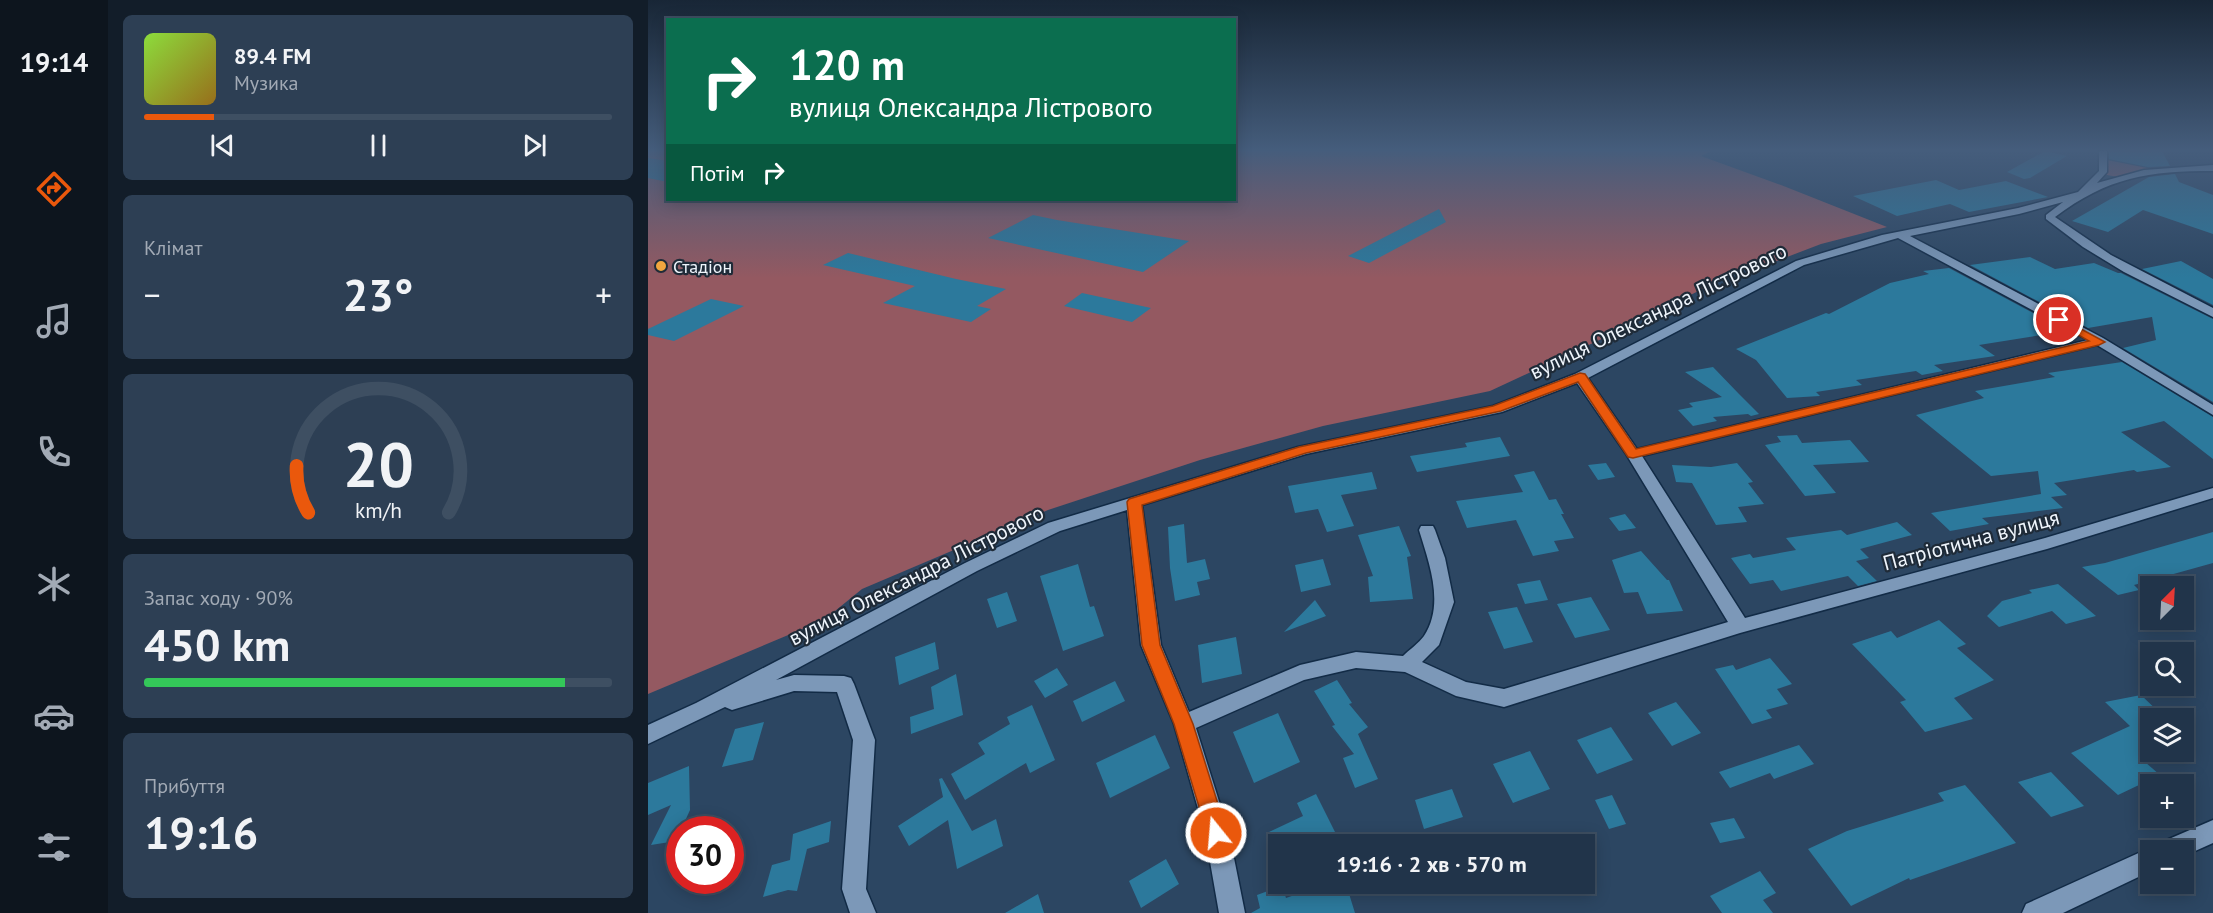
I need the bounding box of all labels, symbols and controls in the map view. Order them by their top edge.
text: 120 m [789,37,905,92]
text: 89.4 FM [234,42,311,70]
icon: right [690,42,768,120]
text: 19:14 [20,45,88,79]
text: Музика [234,70,298,96]
text: вулиця Олександра Лістрового [789,90,1153,124]
icon: previous [206,129,239,162]
icon: pause [362,129,395,162]
icon: next [518,129,551,162]
icon: right [757,156,790,189]
text: Потім [690,159,745,187]
icon: directions [33,168,75,210]
text: Клімат [144,235,202,261]
street label: вулиця Олександра Лістрового [1525,237,1791,385]
place label: Стадіон [673,255,732,278]
marker: Стадіон [654,259,668,273]
text: 23° [343,265,413,323]
text: − [144,273,161,316]
text: + [595,273,612,316]
pin [2033,294,2084,345]
icon: music [33,300,75,342]
icon: arrive [2042,303,2075,336]
text: 20 [343,424,413,505]
icon: phone [33,431,75,473]
text: km/h [354,497,401,525]
street label: вулиця Олександра Лістрового [784,499,1048,651]
street label: Патріотична вулиця [1880,503,2062,577]
icon: climate [33,563,75,605]
north arrow [2140,576,2194,630]
map controls [2140,576,2194,894]
text: Запас ходу · 90% [144,585,293,611]
text: 450 km [144,615,290,673]
button: search [2140,642,2194,696]
icon: car [33,695,75,737]
button: layers [2140,708,2194,762]
text: Прибуття [144,773,225,799]
button: + [2140,774,2194,828]
position arrow [1184,801,1248,865]
text: 19:16 [144,803,258,861]
speed limit sign: 30 [666,816,744,894]
icon: filters [33,826,75,868]
button: − [2140,840,2194,894]
text: 19:16 · 2 хв · 570 m [1336,850,1527,878]

